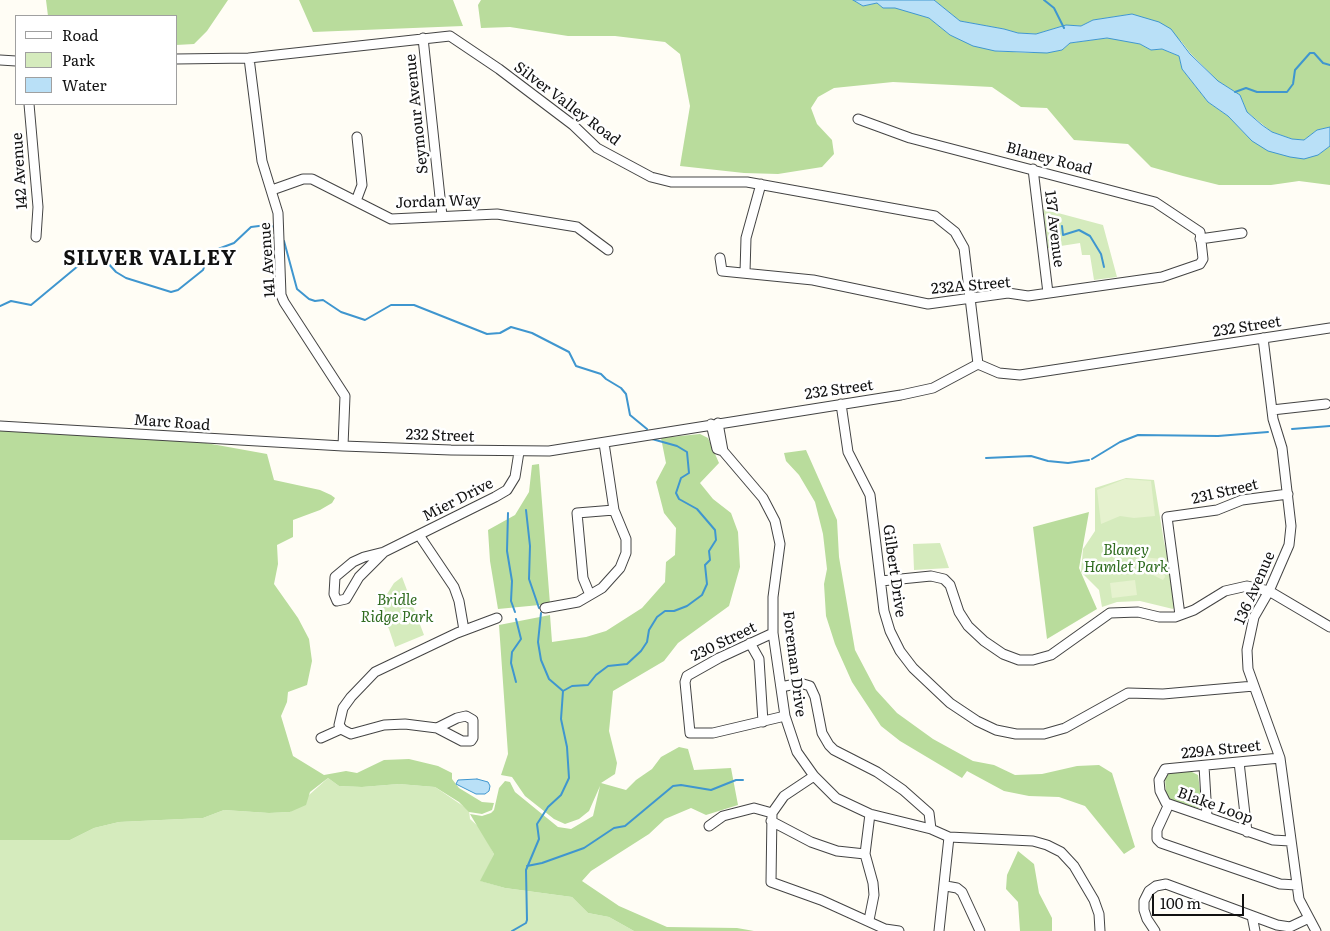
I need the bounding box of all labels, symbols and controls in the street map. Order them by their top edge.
legend [15,15,178,105]
text: Road [62,23,98,46]
text: Park [62,48,95,71]
street label: Seymour Avenue [402,53,432,175]
street label: Silver Valley Road [510,58,624,150]
text: Water [62,73,107,96]
street label: 142 Avenue [8,132,32,210]
street label: Blaney Road [1004,139,1094,179]
street label: 137 Avenue [1040,190,1068,268]
street label: Jordan Way [395,192,481,212]
street label: 141 Avenue [256,222,280,298]
district label: SILVER VALLEY [62,247,238,271]
street label: 232A Street [930,274,1012,298]
street label: 232 Street [1212,313,1282,341]
street label: 232 Street [804,376,874,404]
street label: Marc Road [133,411,211,435]
street label: 232 Street [405,426,475,446]
street label: Mier Drive [420,474,496,526]
street label: 231 Street [1190,476,1260,508]
street label: Gilbert Drive [879,523,909,619]
park label: Blaney Hamlet Park [1084,542,1168,577]
street label: 136 Avenue [1231,549,1279,627]
park label: Bridle Ridge Park [361,592,433,627]
street label: Foreman Drive [779,610,809,718]
street label: 230 Street [688,618,760,666]
street label: 229A Street [1180,737,1262,763]
street label: Blake Loop [1175,784,1255,828]
scale bar [1155,884,1248,916]
text: 100 m [1160,891,1201,914]

